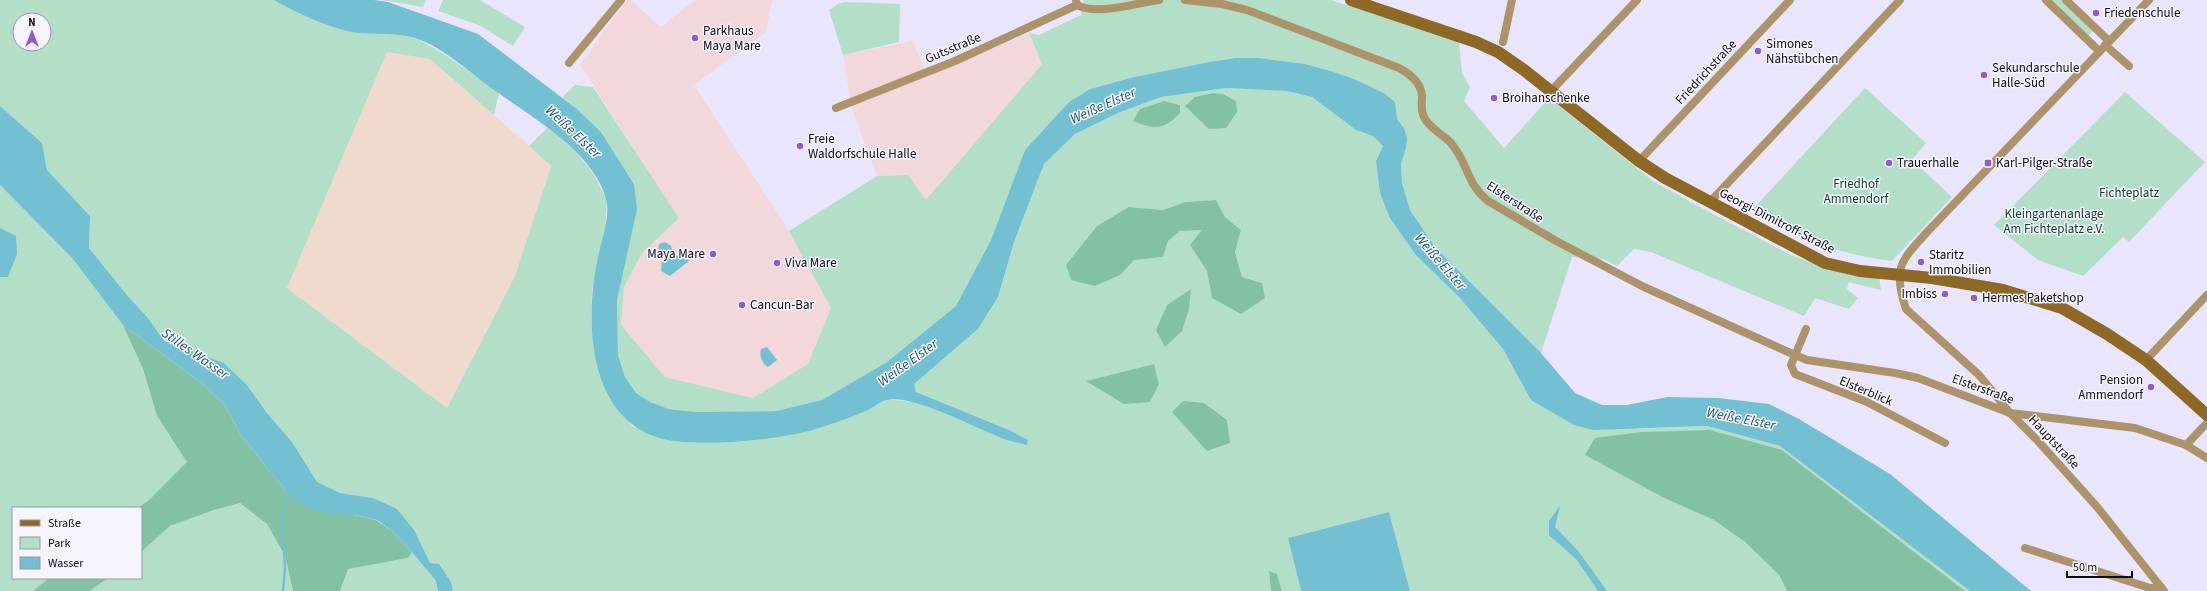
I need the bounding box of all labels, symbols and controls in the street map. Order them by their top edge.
place label: Friedenschule [2104,4,2180,22]
marker: Friedenschule [2091,8,2101,18]
north arrow [12,12,52,52]
text: N [28,15,36,30]
place label: Parkhaus Maya Mare [703,22,761,55]
street label: Gutsstraße [922,28,984,68]
marker: Parkhaus Maya Mare [690,33,700,43]
place label: Simones Nähstübchen [1766,35,1838,68]
street label: Friedrichstraße [1671,36,1741,108]
marker: Simones Nähstübchen [1753,46,1763,56]
place label: Sekundarschule Halle-Süd [1992,59,2079,92]
marker: Sekundarschule Halle-Süd [1979,70,1989,80]
water label: Weiße Elster [1067,82,1140,129]
place label: Broihanschenke [1502,89,1590,107]
marker: Broihanschenke [1489,93,1499,103]
water label: Weiße Elster [541,101,606,164]
place label: Freie Waldorfschule Halle [808,130,916,163]
marker: Freie Waldorfschule Halle [795,141,805,151]
place label: Trauerhalle [1897,154,1959,172]
place label: Karl-Pilger-Straße [1996,154,2092,172]
marker: Trauerhalle [1884,158,1894,168]
marker: Karl-Pilger-Straße [1983,158,1993,168]
park label: Friedhof Ammendorf [1824,175,1890,208]
street label: Elsterstraße [1483,177,1547,227]
street label: Georgi-Dimitroff-Straße [1716,184,1838,258]
park label: Fichteplatz [2099,184,2160,202]
park label: Kleingartenanlage Am Fichteplatz e.V. [2003,205,2105,238]
water label: Weiße Elster [1410,229,1471,296]
place label: Maya Mare [647,245,705,263]
place label: Staritz Immobilien [1929,246,1991,279]
marker: Maya Mare [708,249,718,259]
place label: Viva Mare [785,254,837,272]
marker: Staritz Immobilien [1916,257,1926,267]
marker: Viva Mare [772,258,782,268]
place label: Imbiss [1902,285,1938,303]
marker: Imbiss [1940,289,1950,299]
place label: Hermes Paketshop [1982,289,2084,307]
marker: Hermes Paketshop [1969,293,1979,303]
place label: Cancun-Bar [750,296,814,314]
marker: Cancun-Bar [737,300,747,310]
water label: Stilles Wasser [157,324,234,385]
water label: Weiße Elster [874,334,943,392]
street label: Elsterstraße [1949,369,2017,409]
place label: Pension Ammendorf [2078,371,2144,404]
street label: Elsterblick [1836,372,1896,411]
marker: Pension Ammendorf [2146,382,2156,392]
water label: Weiße Elster [1705,403,1778,436]
street label: Hauptstraße [2024,411,2084,473]
legend [12,507,142,579]
text: Straße [48,515,81,532]
text: Park [48,535,70,552]
scale bar [2067,553,2132,579]
text: Wasser [48,555,84,572]
text: 50 m [2073,559,2097,576]

